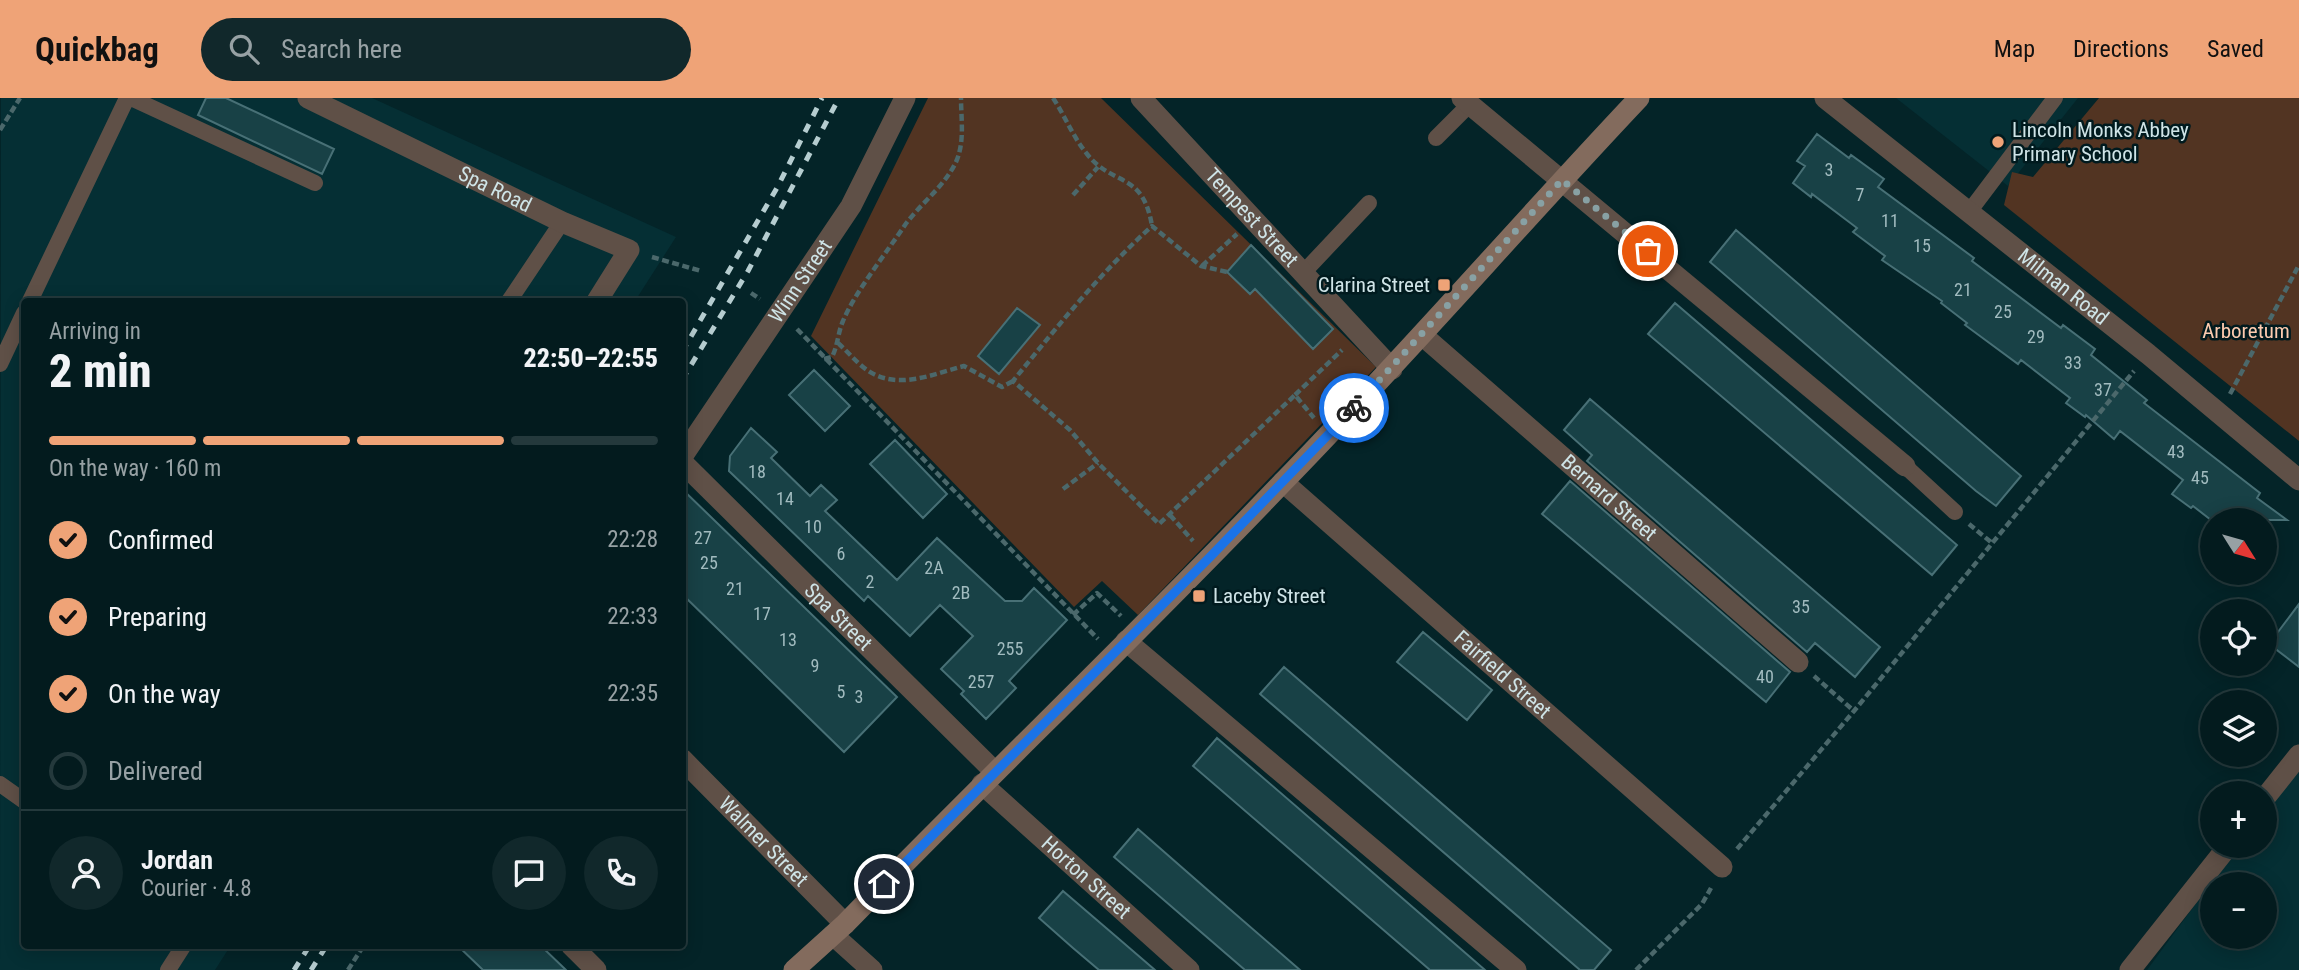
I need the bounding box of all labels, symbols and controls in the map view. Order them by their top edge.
search box [201,18,691,81]
text: Quickbag [35,30,159,69]
icon: search [225,30,263,68]
text: Search here [281,34,402,64]
text: Map [1994,35,2035,63]
text: Directions [2073,35,2169,63]
text: Saved [2207,35,2264,63]
place label: Lincoln Monks Abbey Primary School [2012,118,2189,166]
marker: Lincoln Monks Abbey Primary School [1990,134,2006,150]
house number: 3 [1825,159,1833,180]
street label: Spa Road [454,161,535,217]
street label: Tempest Street [1200,163,1303,272]
house number: 7 [1856,184,1865,205]
house number: 11 [1881,210,1899,231]
pin [1618,221,1678,281]
icon: bag [1629,232,1667,270]
street label: Winn Street [764,235,837,327]
house number: 15 [1913,235,1931,256]
street label: Milman Road [2013,244,2113,330]
place label: Clarina Street [1318,273,1430,297]
marker: Clarina Street [1436,277,1452,293]
house number: 21 [1954,279,1972,300]
house number: 25 [1994,301,2012,322]
text: Arriving in [49,318,141,345]
park label: Arboretum [2202,319,2290,343]
house number: 29 [2027,326,2045,347]
text: 22:50–22:55 [524,343,658,373]
text: 2 min [49,344,152,398]
house number: 33 [2064,352,2082,373]
courier [1319,373,1389,443]
house number: 37 [2094,379,2112,400]
icon: bike [1335,389,1373,427]
house number: 43 [2167,441,2185,462]
street label: Bernard Street [1556,450,1662,546]
text: On the way · 160 m [49,455,221,482]
house number: 18 [748,461,766,482]
house number: 45 [2191,467,2209,488]
house number: 14 [776,488,794,509]
north arrow [2200,508,2277,584]
map controls [2200,508,2277,949]
house number: 10 [804,516,822,537]
icon: check [49,521,87,559]
text: Confirmed [108,525,214,555]
text: 22:28 [607,526,658,553]
house number: 27 [694,527,712,548]
house number: 6 [837,543,845,564]
house number: 25 [700,552,718,573]
house number: 2A [924,557,944,578]
house number: 2 [866,571,875,592]
house number: 21 [726,578,744,599]
street label: Spa Street [800,578,877,655]
house number: 2B [952,582,970,603]
place label: Laceby Street [1213,584,1326,608]
marker: Laceby Street [1191,588,1207,604]
house number: 35 [1792,596,1810,617]
icon: check [49,598,87,636]
button: locate [2200,599,2277,676]
text: Preparing [108,602,207,632]
text: 22:33 [607,603,658,630]
house number: 17 [753,603,771,624]
street label: Fairfield Street [1449,626,1556,723]
house number: 13 [779,629,797,650]
house number: 255 [997,638,1023,659]
house number: 9 [811,655,819,676]
house number: 40 [1756,666,1774,687]
house number: 257 [968,671,994,692]
icon: check [49,675,87,713]
text: On the way [108,679,221,709]
text: 22:35 [607,680,658,707]
house number: 5 [837,681,846,702]
house number: 3 [855,686,863,707]
button: layers [2200,690,2277,767]
text: Delivered [108,756,203,786]
button: + [2200,781,2277,858]
street label: Walmer Street [714,792,813,891]
street label: Horton Street [1037,831,1136,924]
button: person [49,836,123,910]
button: chat [492,836,566,910]
button: phone [584,836,658,910]
text: Jordan [141,845,213,875]
pin [854,854,914,914]
icon: home [865,865,903,903]
button: − [2200,872,2277,949]
text: Courier · 4.8 [141,875,252,902]

